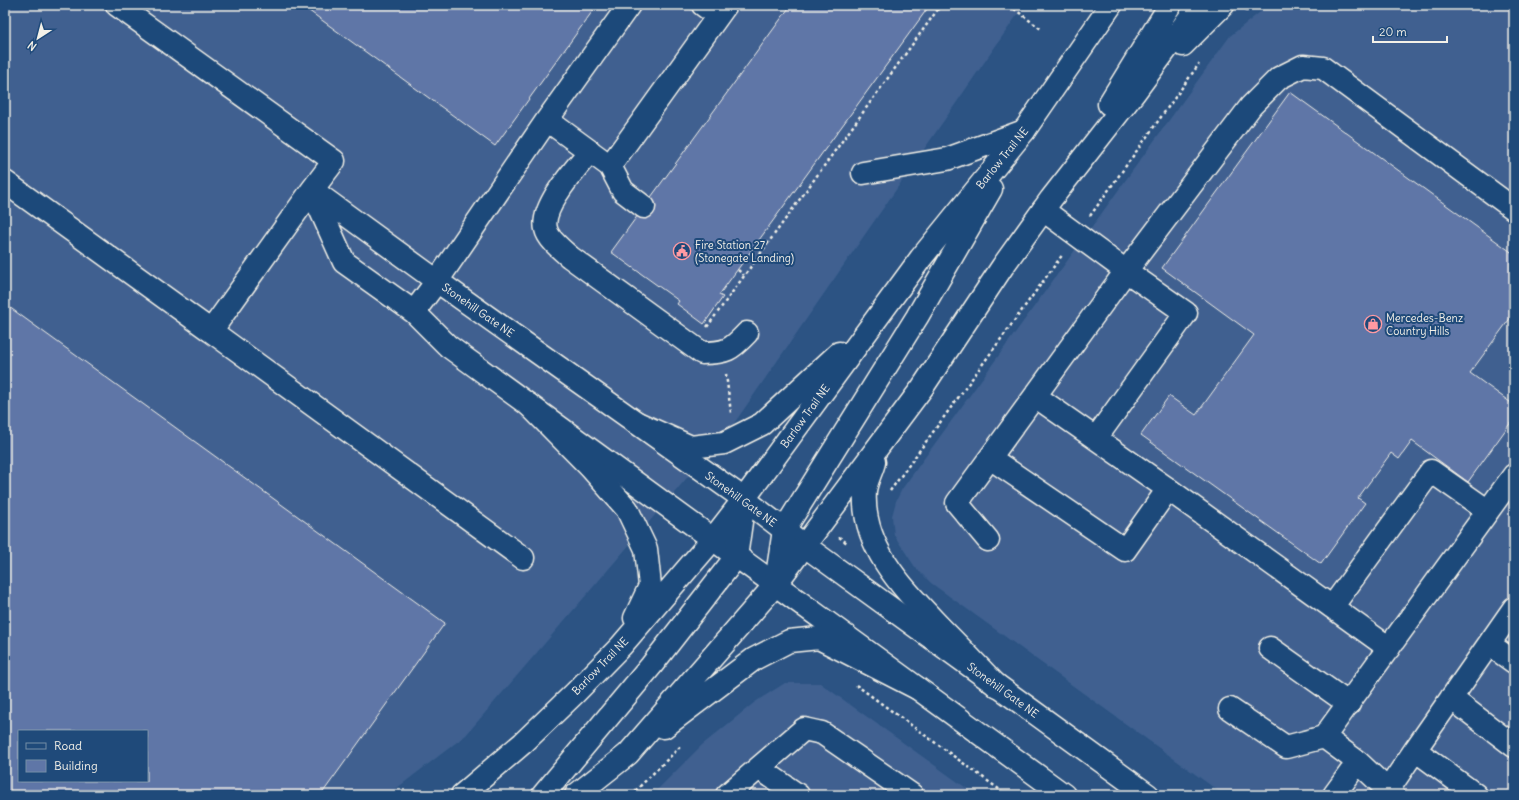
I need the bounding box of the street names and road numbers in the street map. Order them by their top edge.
street label: Barlow Trail NE [973,124,1031,192]
street label: Stonehill Gate NE [439,280,517,340]
street label: Barlow Trail NE [777,381,833,451]
street label: Stonehill Gate NE [703,468,779,530]
street label: Barlow Trail NE [569,634,631,698]
street label: Stonehill Gate NE [965,659,1041,721]

